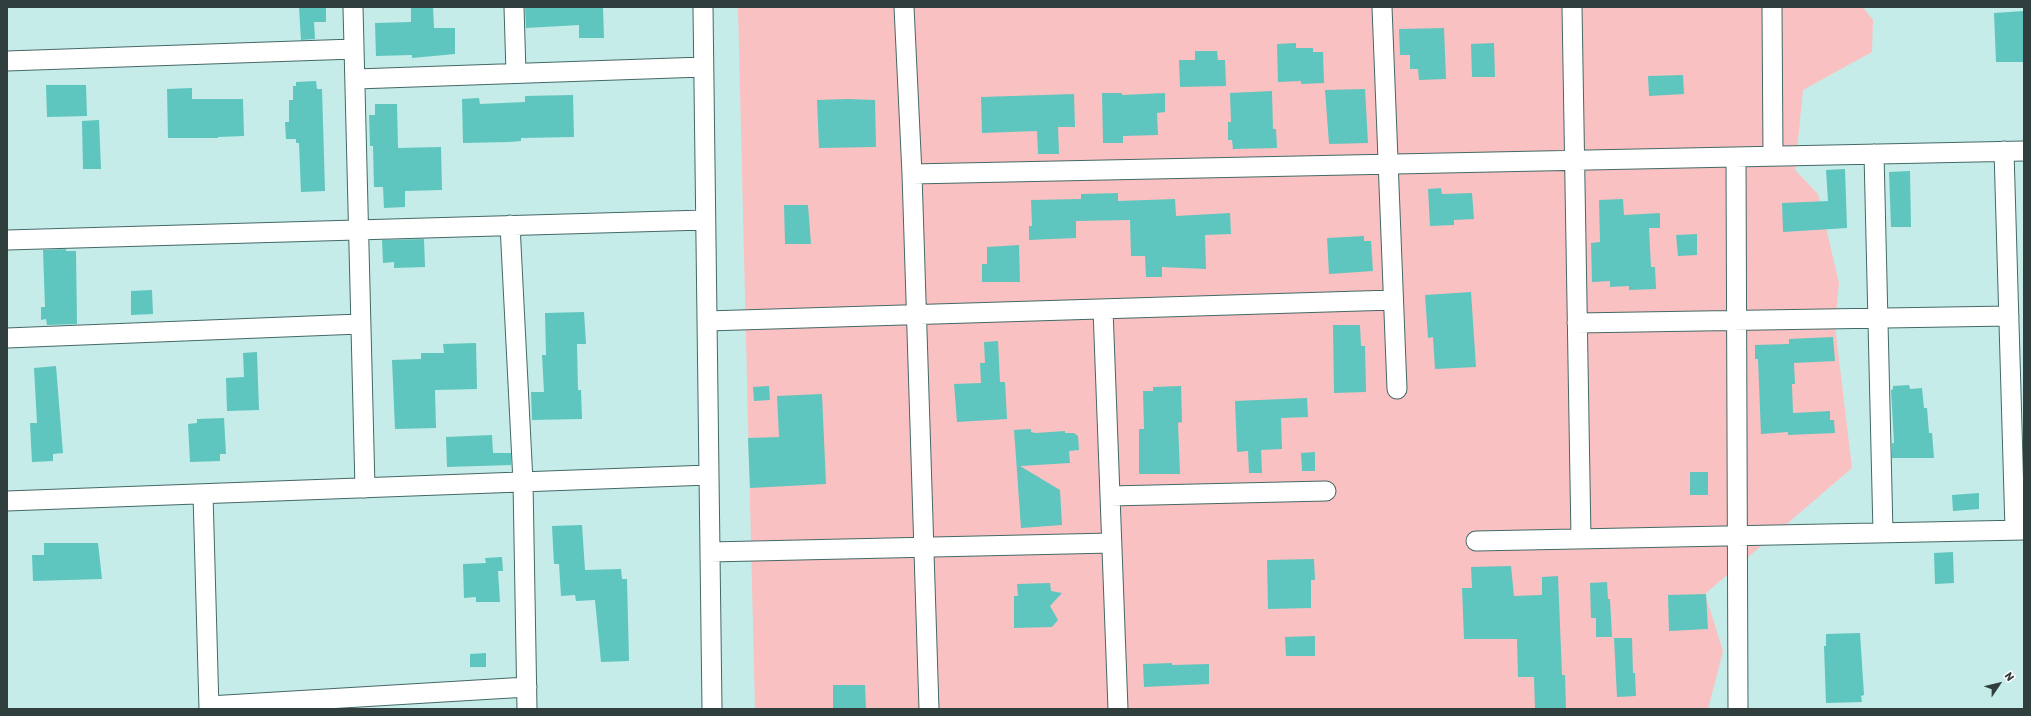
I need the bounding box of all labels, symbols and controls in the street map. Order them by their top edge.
north arrow [1979,664,2019,704]
text: N [2002,670,2017,684]

